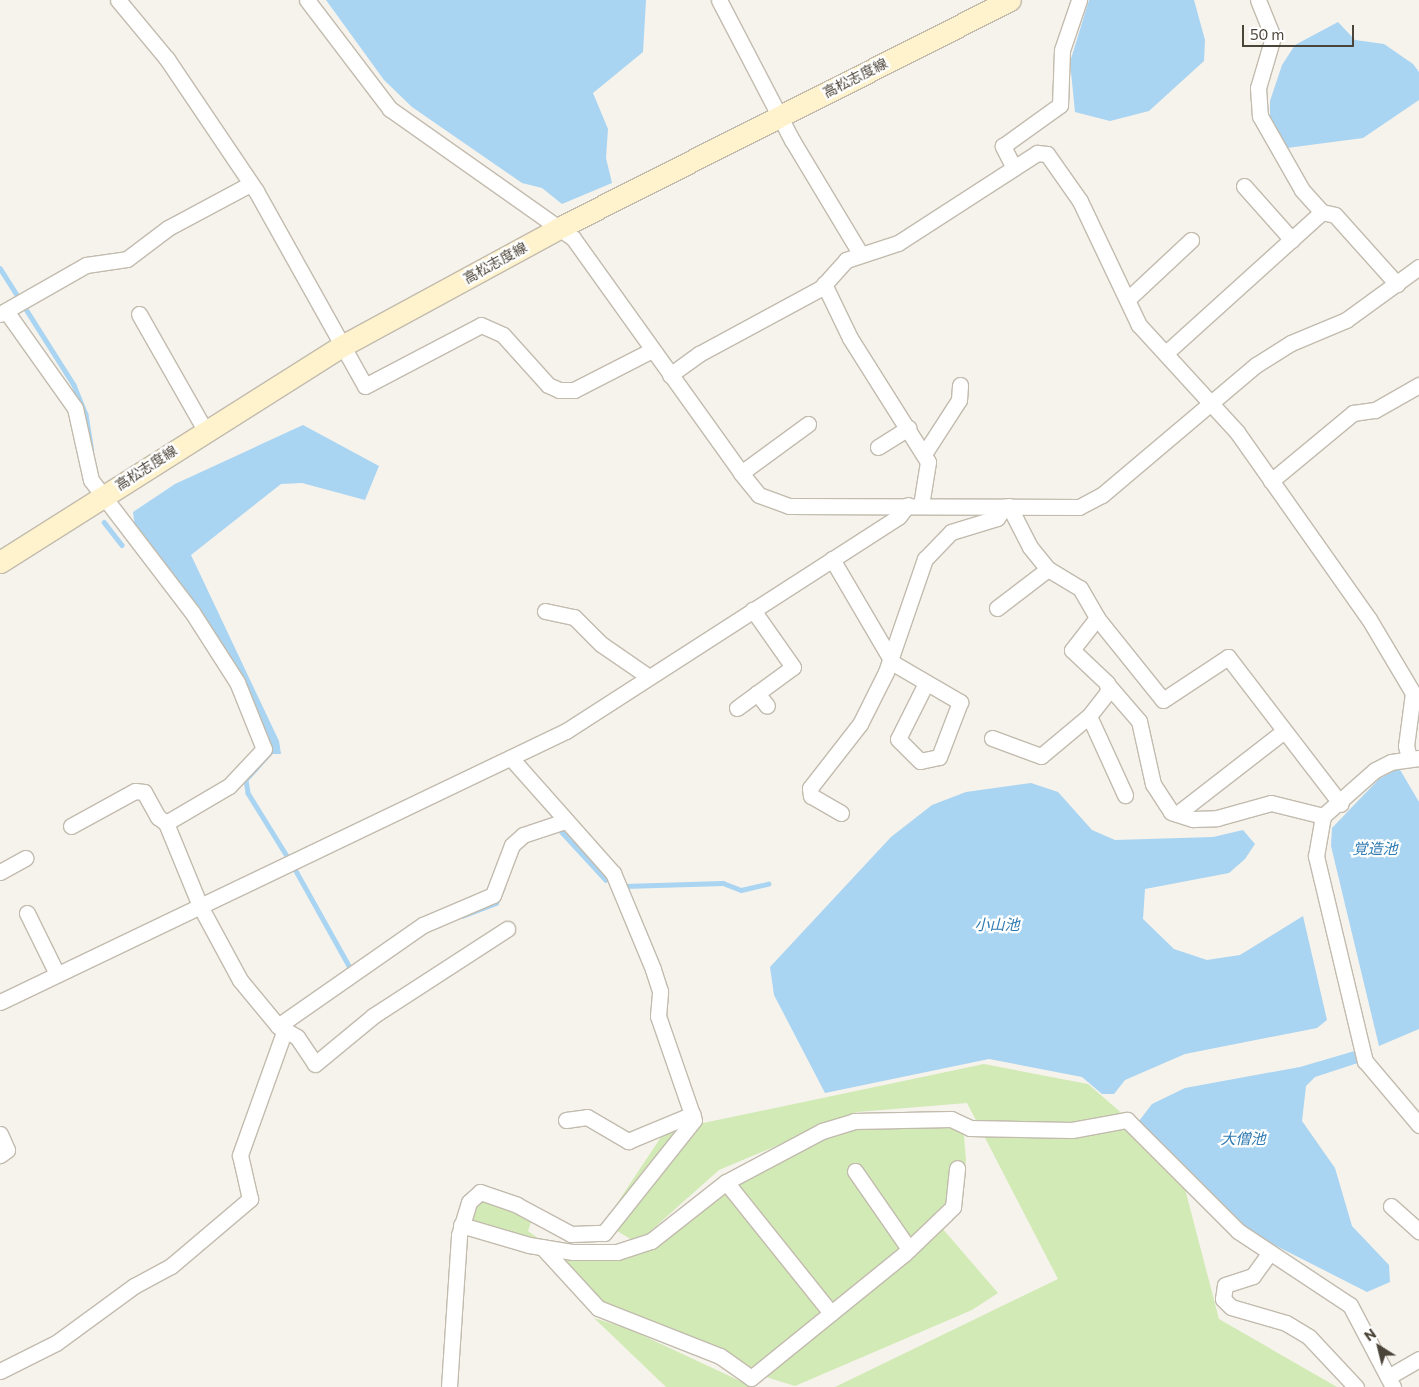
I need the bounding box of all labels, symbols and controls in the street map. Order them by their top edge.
scale bar [1244,15,1356,47]
text: 50 m [1250,25,1284,43]
street label: 高松志度線 [820,55,890,101]
street label: 高松志度線 [460,239,530,287]
street label: 高松志度線 [112,442,180,494]
water label: 覚造池 [1353,840,1397,858]
water label: 小山池 [975,916,1019,934]
water label: 大僧池 [1221,1130,1265,1148]
north arrow [1354,1322,1404,1372]
text: N [1361,1324,1379,1344]

